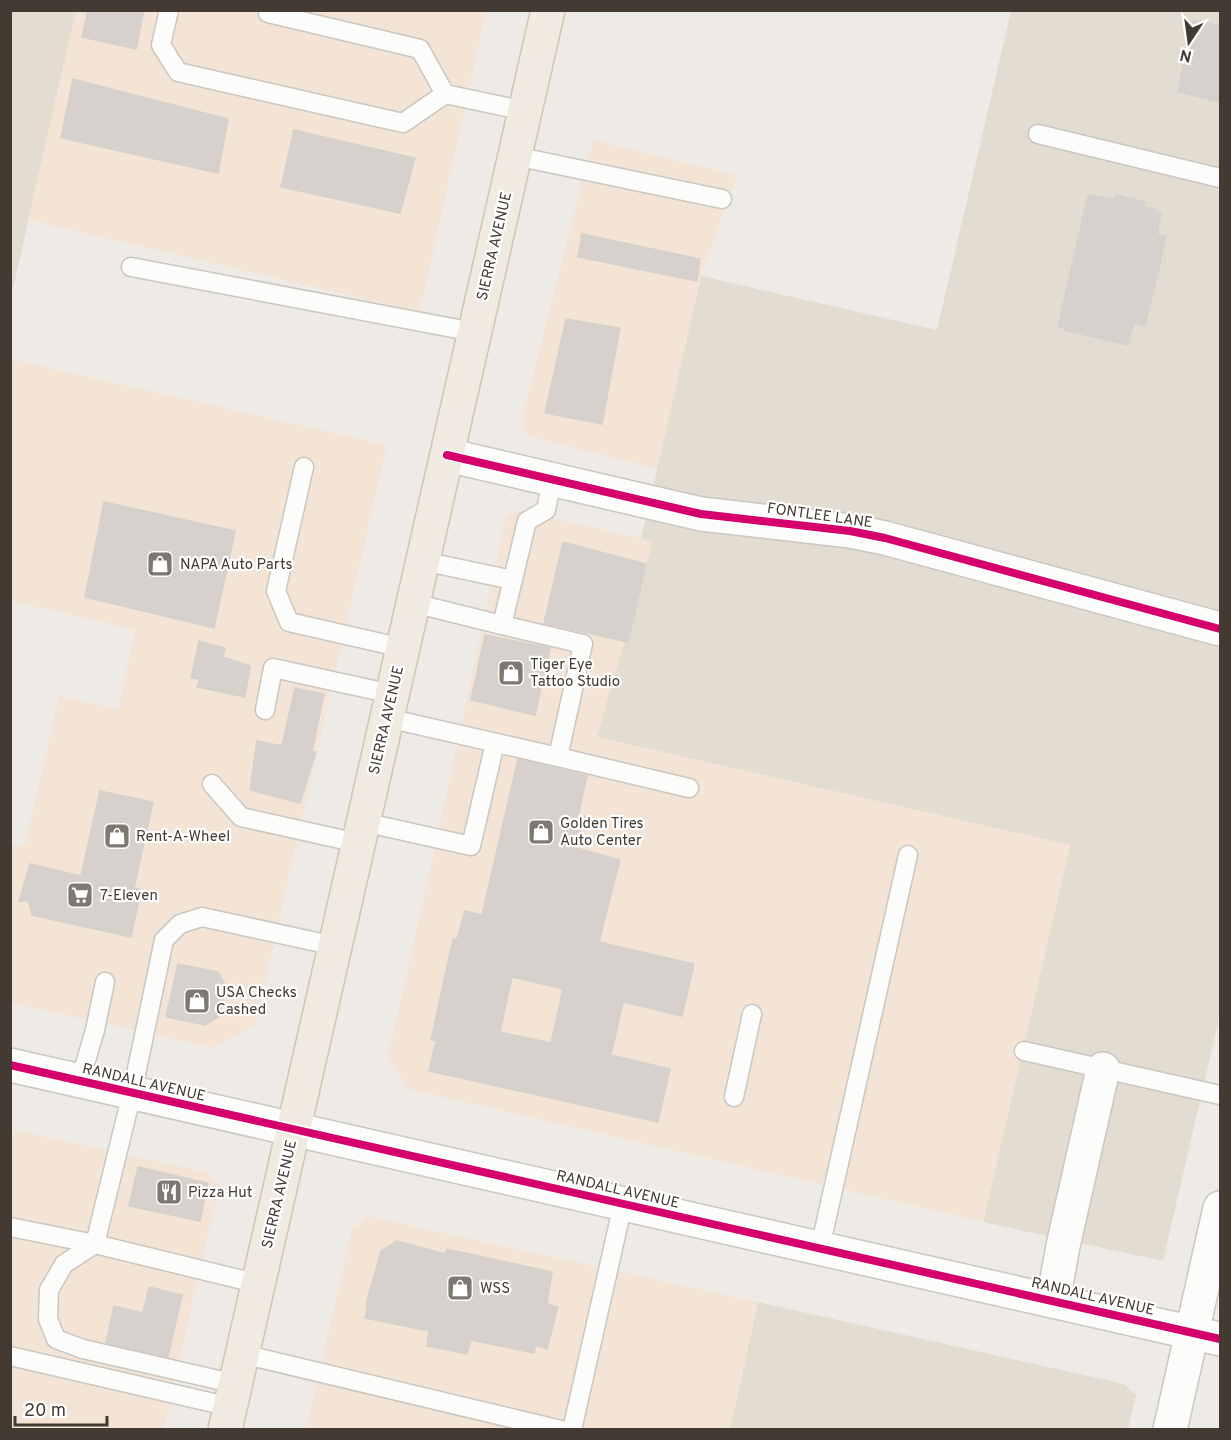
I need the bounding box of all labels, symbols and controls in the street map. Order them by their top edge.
north arrow [1159,12,1219,72]
text: N [1178,44,1194,66]
street label: SIERRA AVENUE [474,190,517,303]
street label: FONTLEE LANE [766,500,874,533]
shop icon: NAPA Auto Parts [145,549,175,579]
place label: NAPA Auto Parts [180,556,292,575]
place label: Tiger Eye Tattoo Studio [530,656,620,692]
shop icon: Tiger Eye Tattoo Studio [496,658,526,688]
street label: SIERRA AVENUE [366,664,409,777]
place label: Golden Tires Auto Center [560,815,644,851]
shop icon: Golden Tires Auto Center [526,817,556,847]
shop icon: Rent-A-Wheel [102,821,132,851]
place label: Rent-A-Wheel [136,828,230,847]
supermarket icon: 7-Eleven [65,880,95,910]
place label: 7-Eleven [100,887,158,906]
place label: USA Checks Cashed [216,984,297,1020]
shop icon: USA Checks Cashed [182,986,212,1016]
street label: RANDALL AVENUE [80,1060,207,1107]
street label: SIERRA AVENUE [259,1138,302,1251]
street label: RANDALL AVENUE [554,1167,681,1214]
restaurant icon: Pizza Hut [154,1177,184,1207]
place label: Pizza Hut [188,1184,252,1203]
shop icon: WSS [445,1273,475,1303]
street label: RANDALL AVENUE [1029,1274,1156,1321]
place label: WSS [480,1280,510,1299]
scale bar [15,1389,106,1427]
text: 20 m [24,1400,66,1423]

